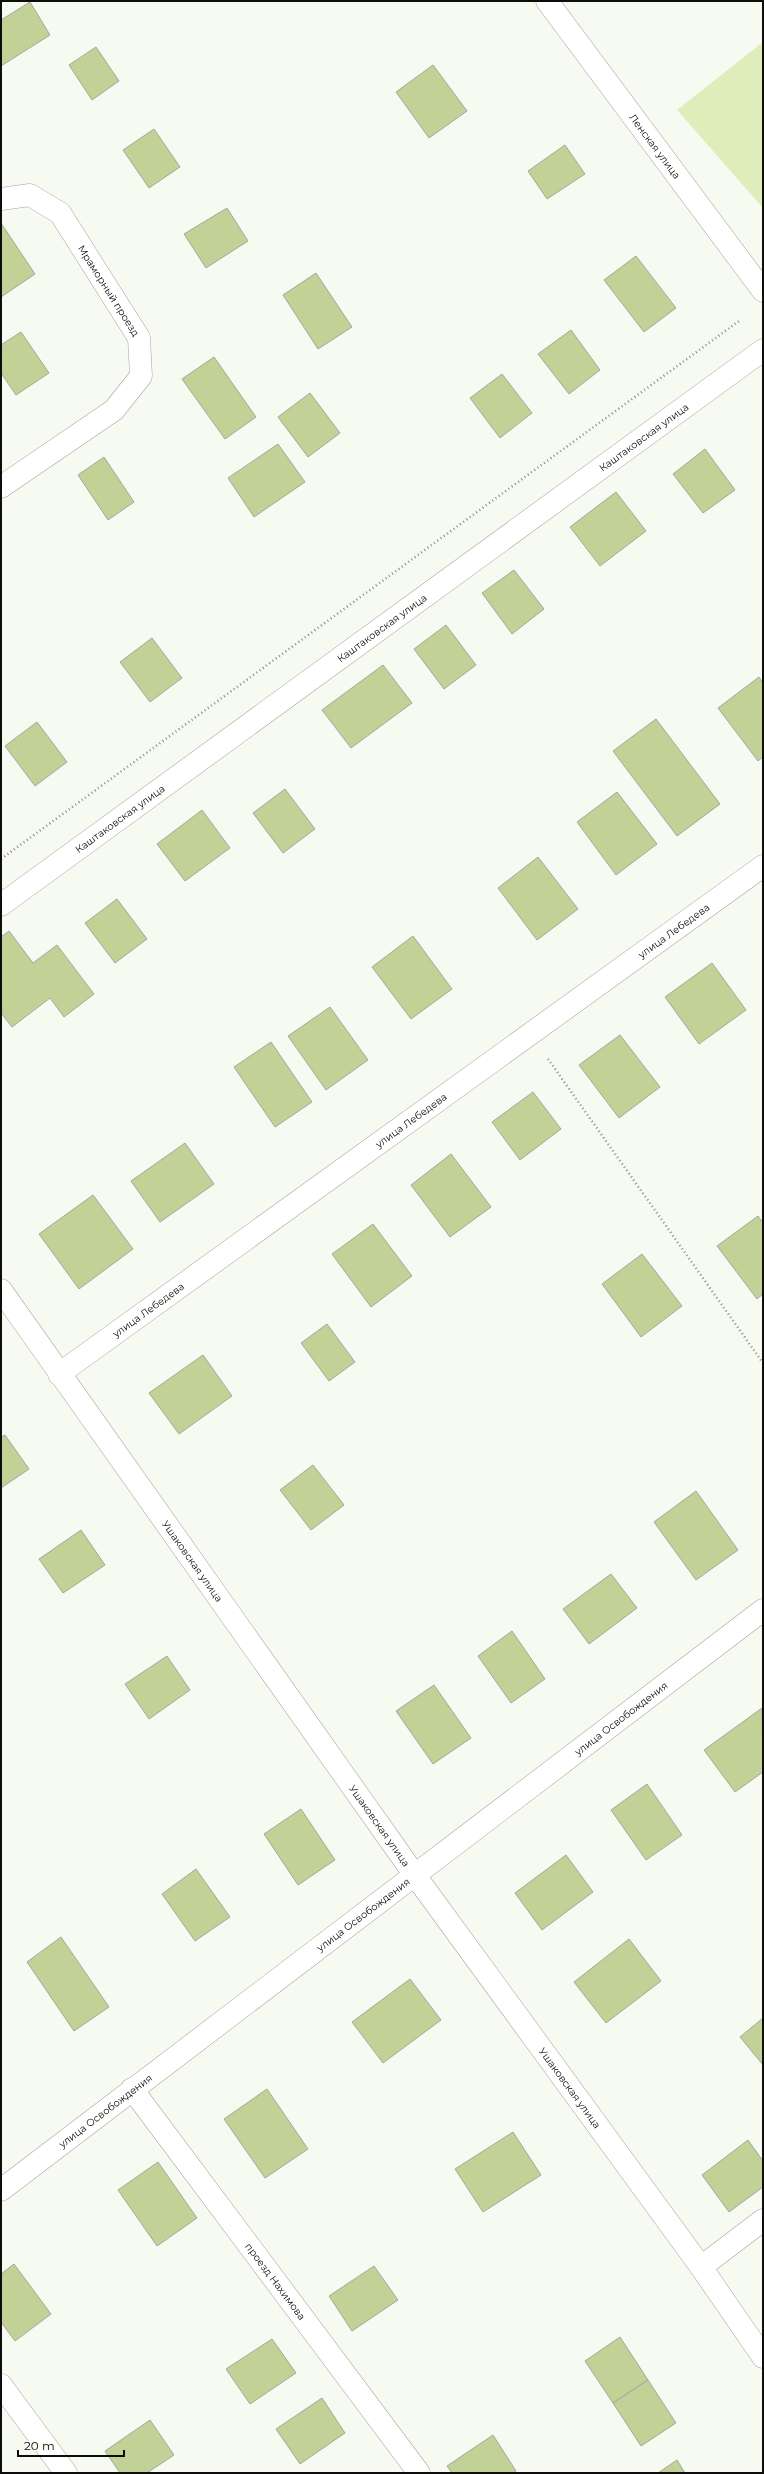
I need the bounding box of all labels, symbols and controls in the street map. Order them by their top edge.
street label: Ленская улица [627,111,684,181]
street label: Мраморный проезд [75,242,143,339]
street label: Каштаковская улица [596,400,691,474]
street label: Каштаковская улица [334,591,429,665]
street label: Каштаковская улица [72,781,167,855]
street label: улица Лебедева [634,900,712,961]
street label: улица Лебедева [372,1090,449,1151]
street label: улица Лебедева [109,1279,187,1340]
street label: Ушаковская улица [159,1518,226,1604]
street label: улица Освобождения [571,1678,670,1758]
street label: Ушаковская улица [347,1782,413,1869]
street label: улица Освобождения [313,1875,412,1955]
street label: Ушаковская улица [536,2045,604,2131]
street label: улица Освобождения [55,2071,155,2151]
street label: проезд Нахимова [243,2240,309,2322]
scale bar [18,2432,124,2458]
text: 20 m [24,2438,55,2453]

